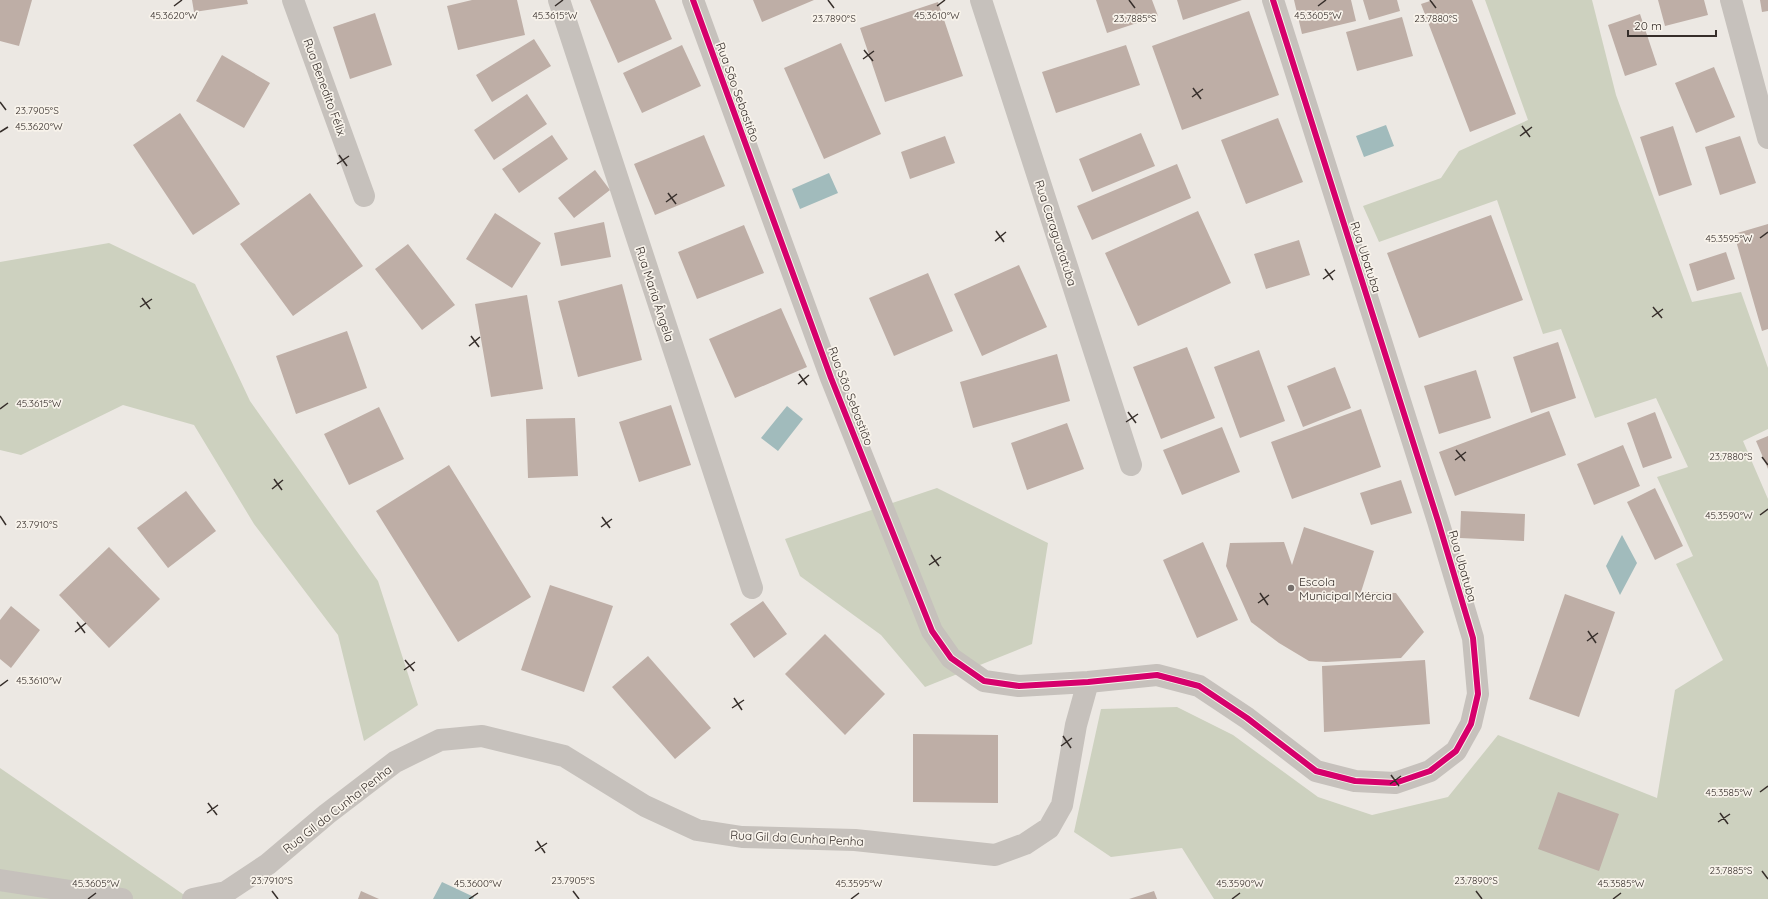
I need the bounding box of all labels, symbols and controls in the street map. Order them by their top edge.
text: 45.3620°W [150,9,198,22]
text: 45.3615°W [532,9,578,22]
text: 45.3610°W [914,9,960,22]
text: 45.3605°W [1294,9,1342,22]
text: 23.7890°S [812,12,856,25]
text: 23.7885°S [1114,12,1157,25]
text: 23.7880°S [1414,12,1458,25]
scale bar [1628,12,1716,38]
text: 20 m [1634,18,1662,33]
street label: Rua Benedito Félix [300,36,350,138]
street label: Rua São Sebastião [713,40,763,144]
text: 23.7905°S [15,104,59,117]
text: 45.3620°W [15,120,63,133]
street label: Rua Caraguatatuba [1032,178,1080,288]
street label: Rua Ubatuba [1347,220,1385,294]
text: 45.3595°W [1705,232,1753,245]
street label: Rua Maria Ângela [633,245,677,343]
street label: Rua São Sebastião [825,344,877,448]
text: 45.3615°W [16,397,62,410]
text: 23.7880°S [1709,450,1753,463]
text: 45.3590°W [1705,509,1753,522]
text: 23.7910°S [16,518,58,531]
street label: Rua Ubatuba [1446,528,1480,604]
place label: Escola Municipal Mércia [1299,574,1392,603]
marker: Escola Municipal Mércia [1286,583,1296,593]
text: 45.3610°W [16,674,62,687]
street label: Rua Gil da Cunha Penha [280,762,394,856]
text: 45.3585°W [1706,786,1753,799]
street label: Rua Gil da Cunha Penha [730,827,864,849]
text: 23.7885°S [1710,864,1753,877]
text: 23.7910°S [251,874,293,887]
text: 23.7905°S [551,874,595,887]
text: 23.7890°S [1454,874,1498,887]
text: 45.3605°W [72,877,120,890]
text: 45.3600°W [454,877,502,890]
text: 45.3595°W [835,877,883,890]
text: 45.3590°W [1216,877,1264,890]
text: 45.3585°W [1598,877,1645,890]

